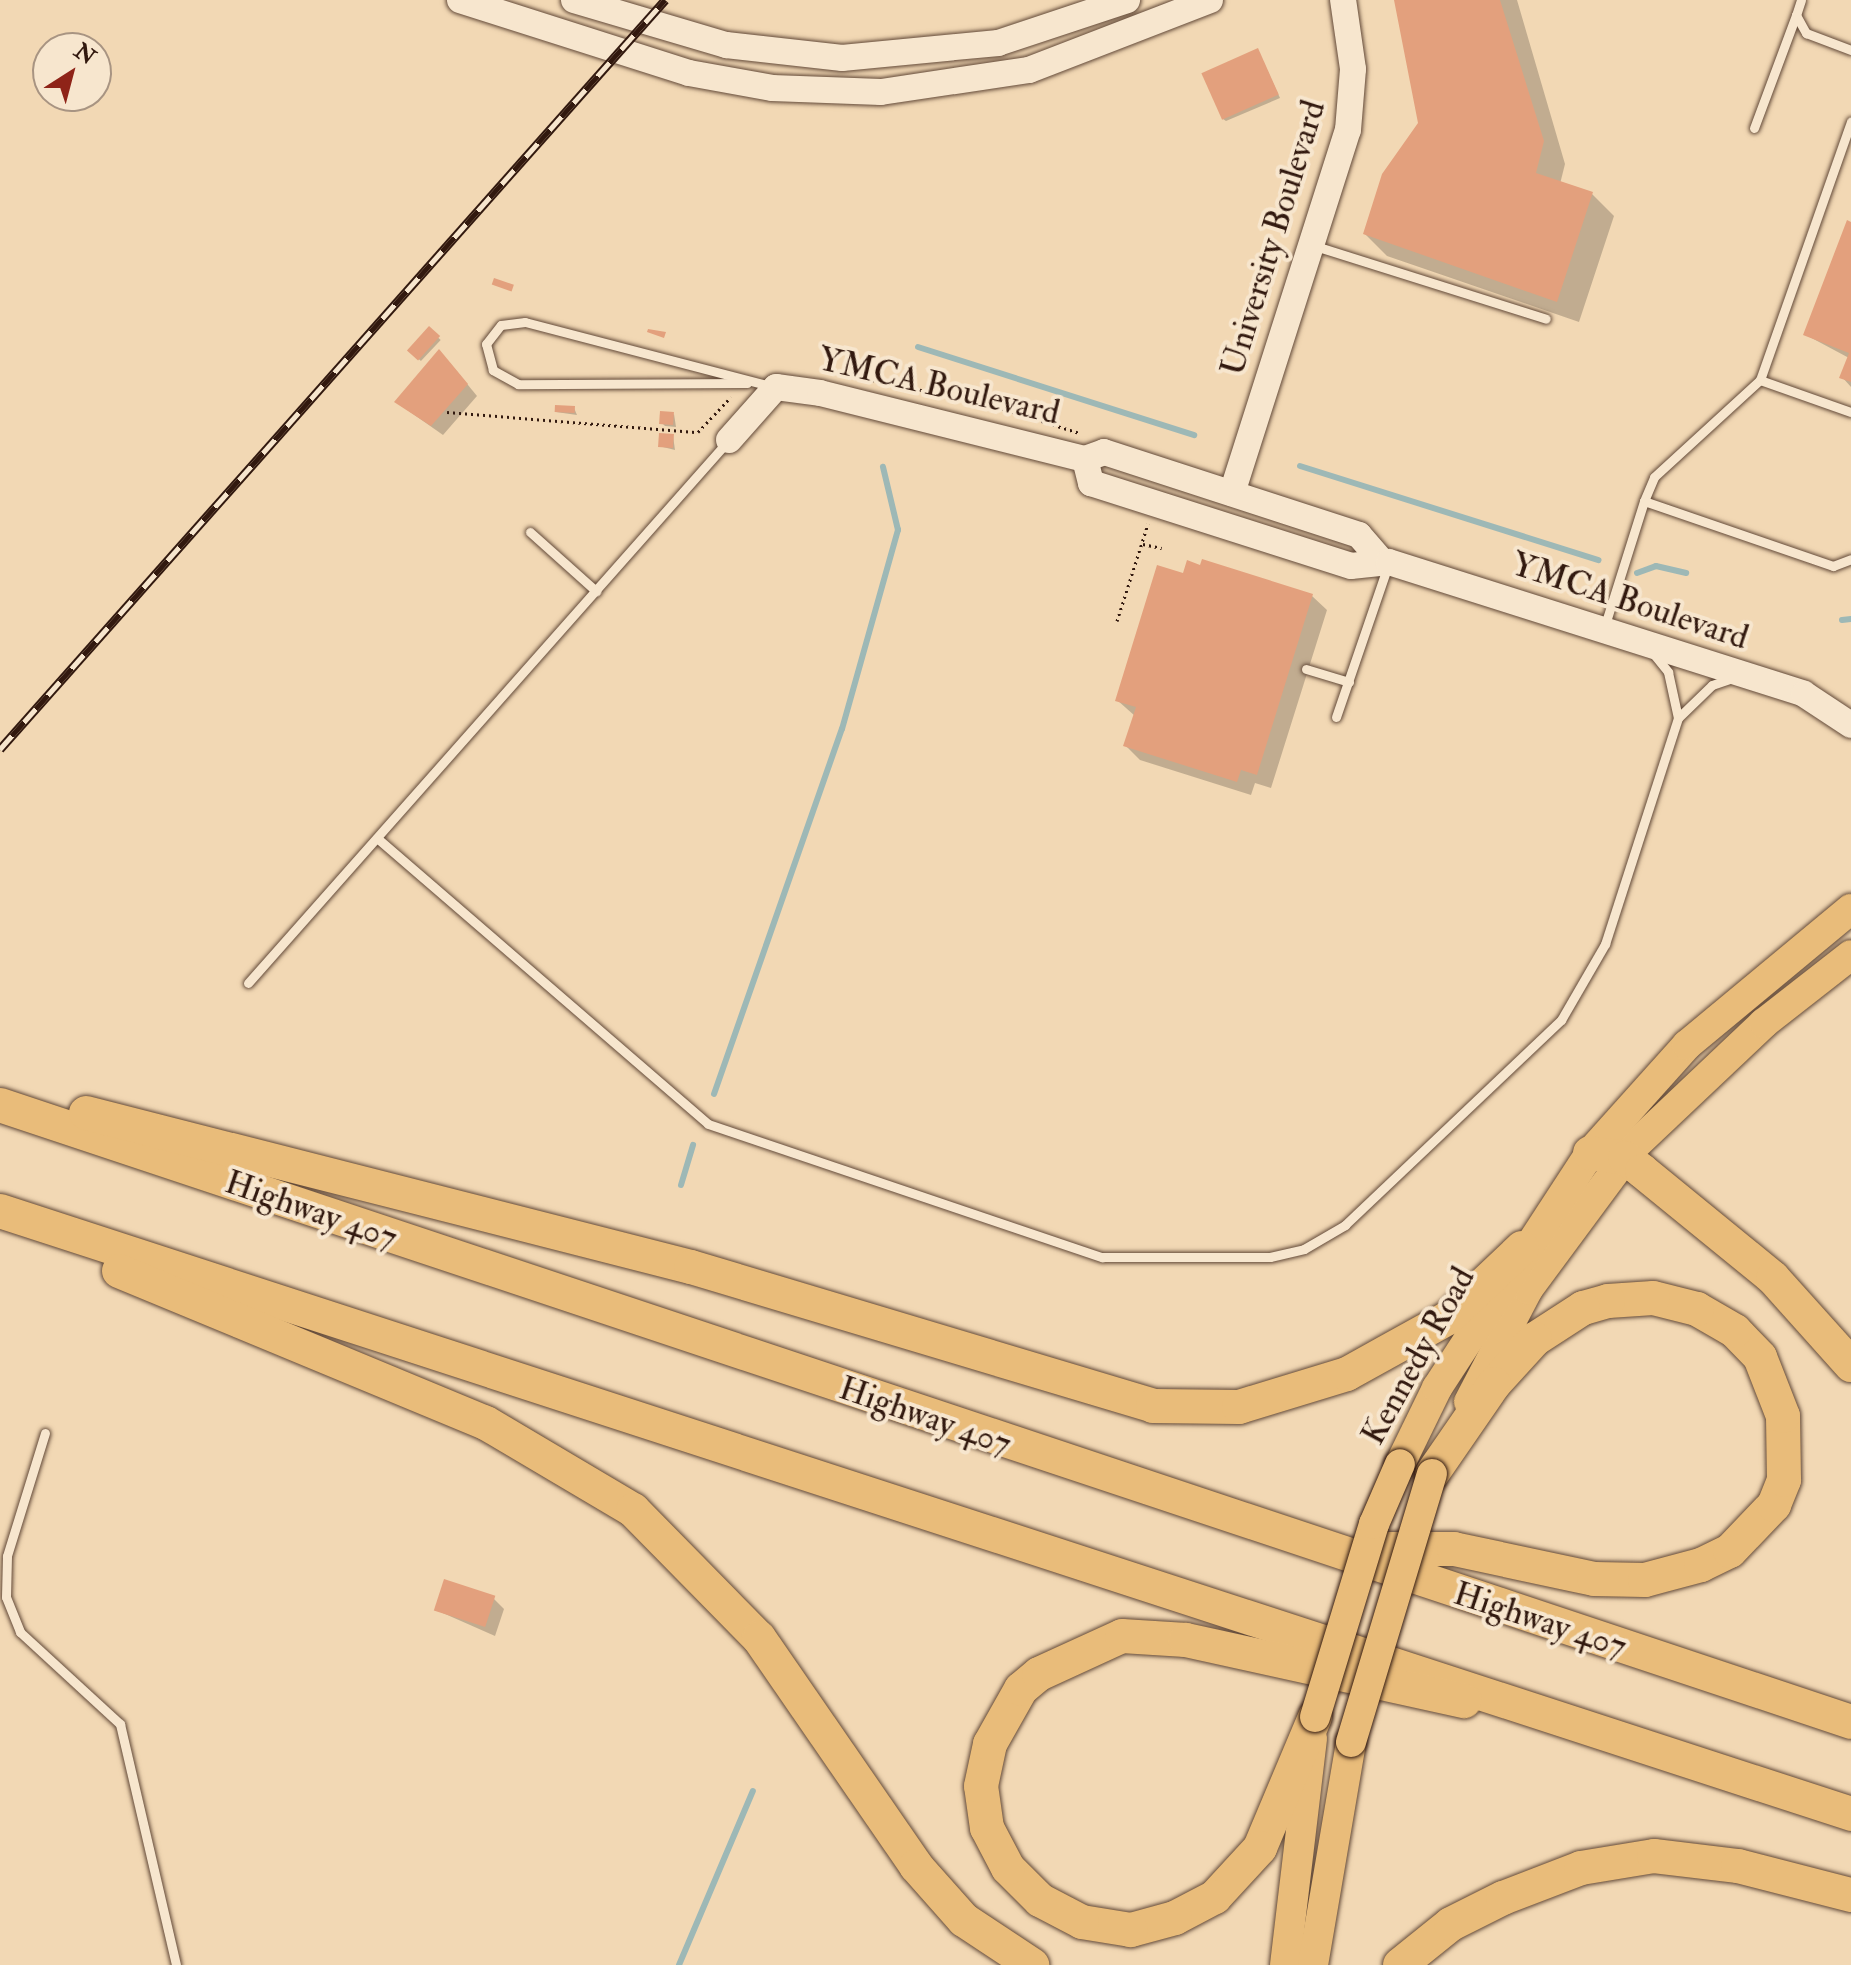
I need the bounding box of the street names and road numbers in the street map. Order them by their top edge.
street label: University Boulevard [1212,95,1334,381]
street label: YMCA Boulevard [814,338,1064,434]
street label: YMCA Boulevard [1507,544,1753,658]
street label: Highway 407 [220,1162,402,1258]
street label: Kennedy Road [1352,1260,1484,1452]
street label: Highway 407 [834,1368,1016,1464]
street label: Highway 407 [1449,1573,1631,1667]

